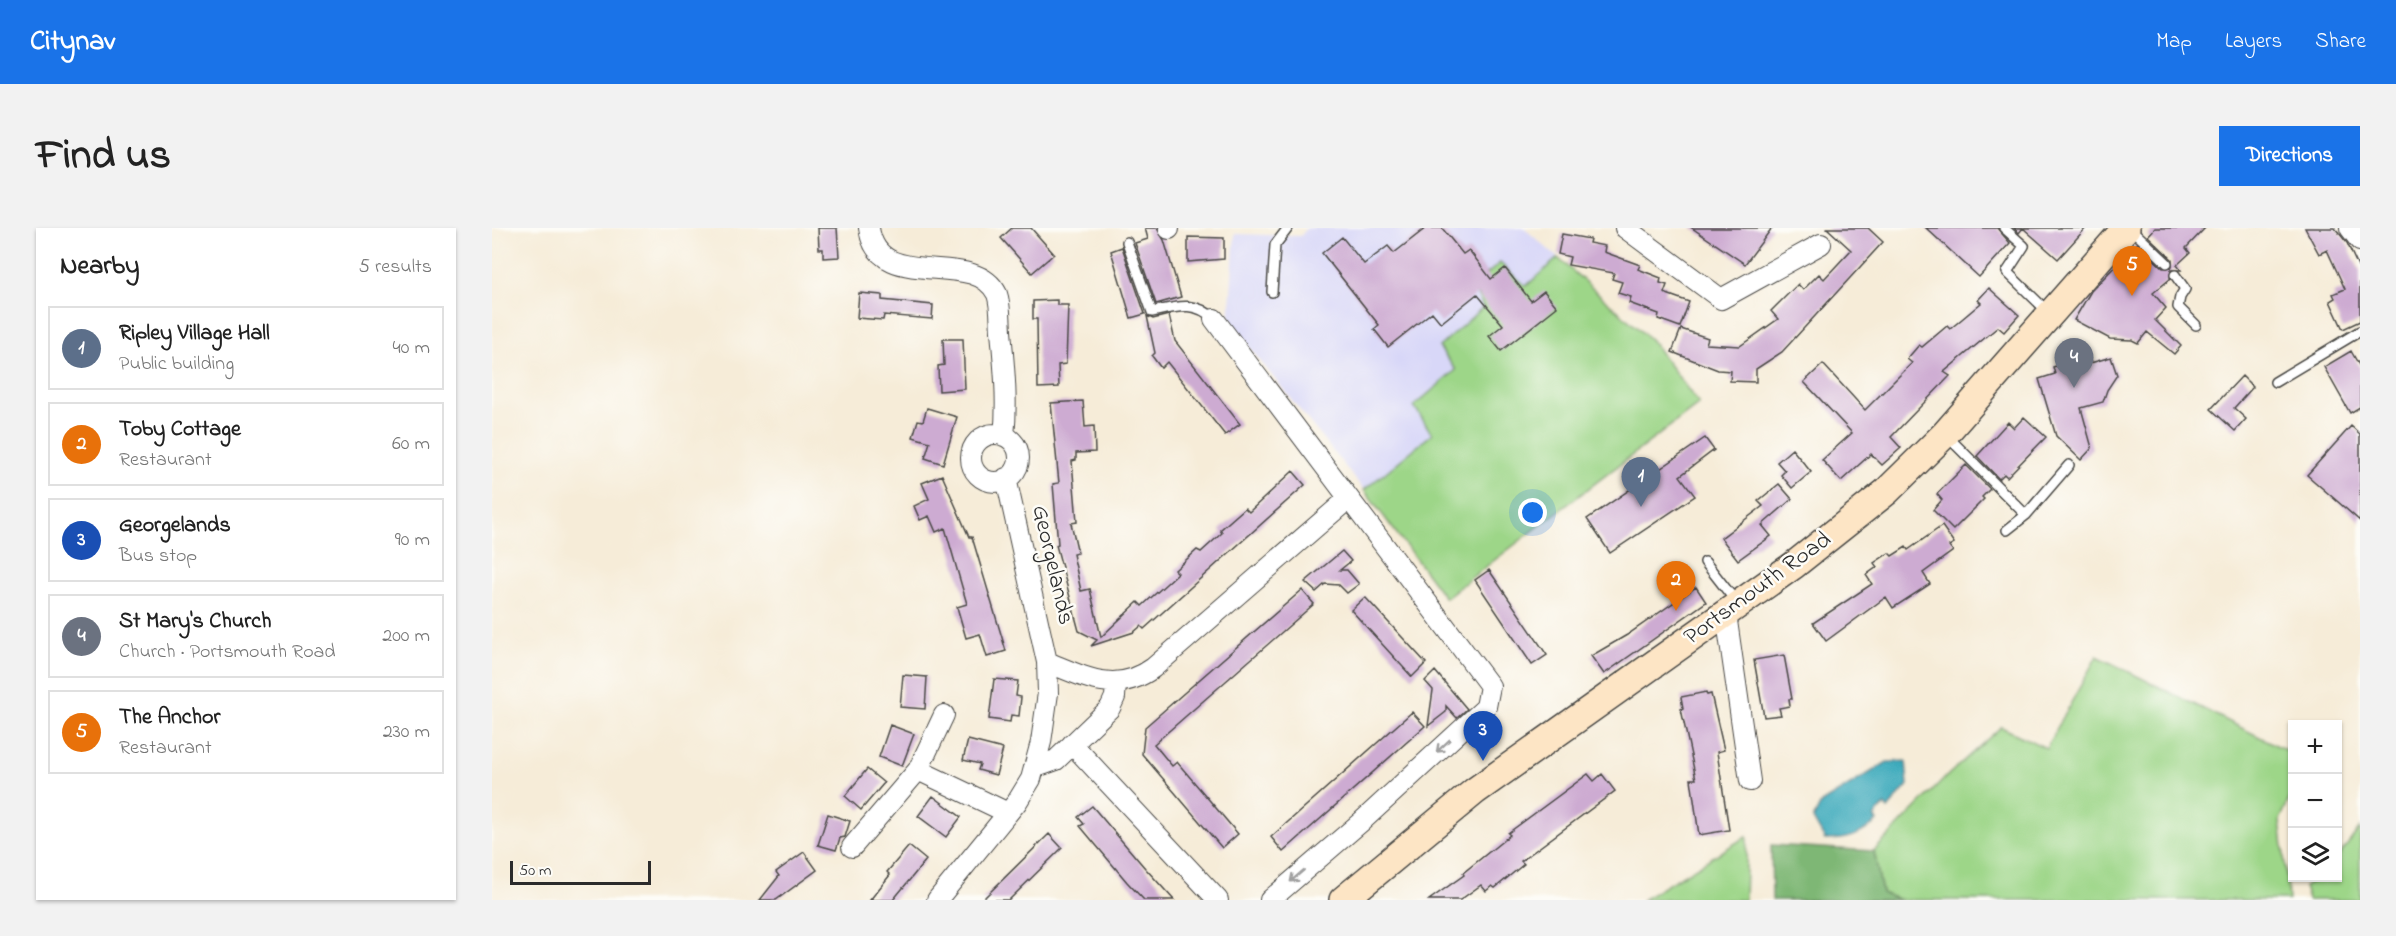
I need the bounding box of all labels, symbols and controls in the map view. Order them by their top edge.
text: Citynav [30,22,115,63]
text: Map [2156,27,2192,57]
text: Layers [2225,27,2282,57]
text: Share [2315,27,2366,57]
text: Find us [36,126,171,187]
button: Directions [2219,126,2360,186]
pin: 5 [2112,247,2152,296]
text: Nearby [60,248,139,286]
text: 5 results [359,253,432,282]
text: Ripley Village Hall [119,318,270,350]
text: 1 [78,334,85,363]
text: 40 m [393,334,430,363]
pin: 4 [2054,338,2094,388]
text: Public building [119,350,234,379]
text: Toby Cottage [119,414,241,446]
text: 2 [77,430,86,459]
text: 60 m [392,430,430,459]
text: Restaurant [119,446,212,475]
pin: 1 [1622,458,1660,507]
your location [1518,498,1547,527]
street label: Georgelands [1021,502,1083,628]
text: Georgelands [119,510,231,542]
street label: Portsmouth Road [1677,523,1840,655]
text: 3 [77,526,86,555]
text: 90 m [395,526,430,555]
text: Bus stop [119,542,197,571]
pin: 2 [1656,562,1696,611]
text: St Mary's Church [119,606,271,638]
text: 4 [77,622,86,651]
text: 200 m [382,622,430,651]
text: Church · Portsmouth Road [119,638,336,667]
text: The Anchor [119,702,220,734]
pin: 3 [1464,712,1502,761]
text: 5 [76,718,87,747]
text: 230 m [383,718,430,747]
map controls [2288,720,2342,882]
button: + [2288,720,2342,774]
text: Restaurant [119,734,212,763]
one-way arrow [1435,739,1450,754]
button: − [2288,774,2342,828]
button: layers [2288,828,2342,882]
scale bar [510,858,651,886]
text: 50 m [519,859,551,883]
one-way arrow [1290,869,1305,883]

